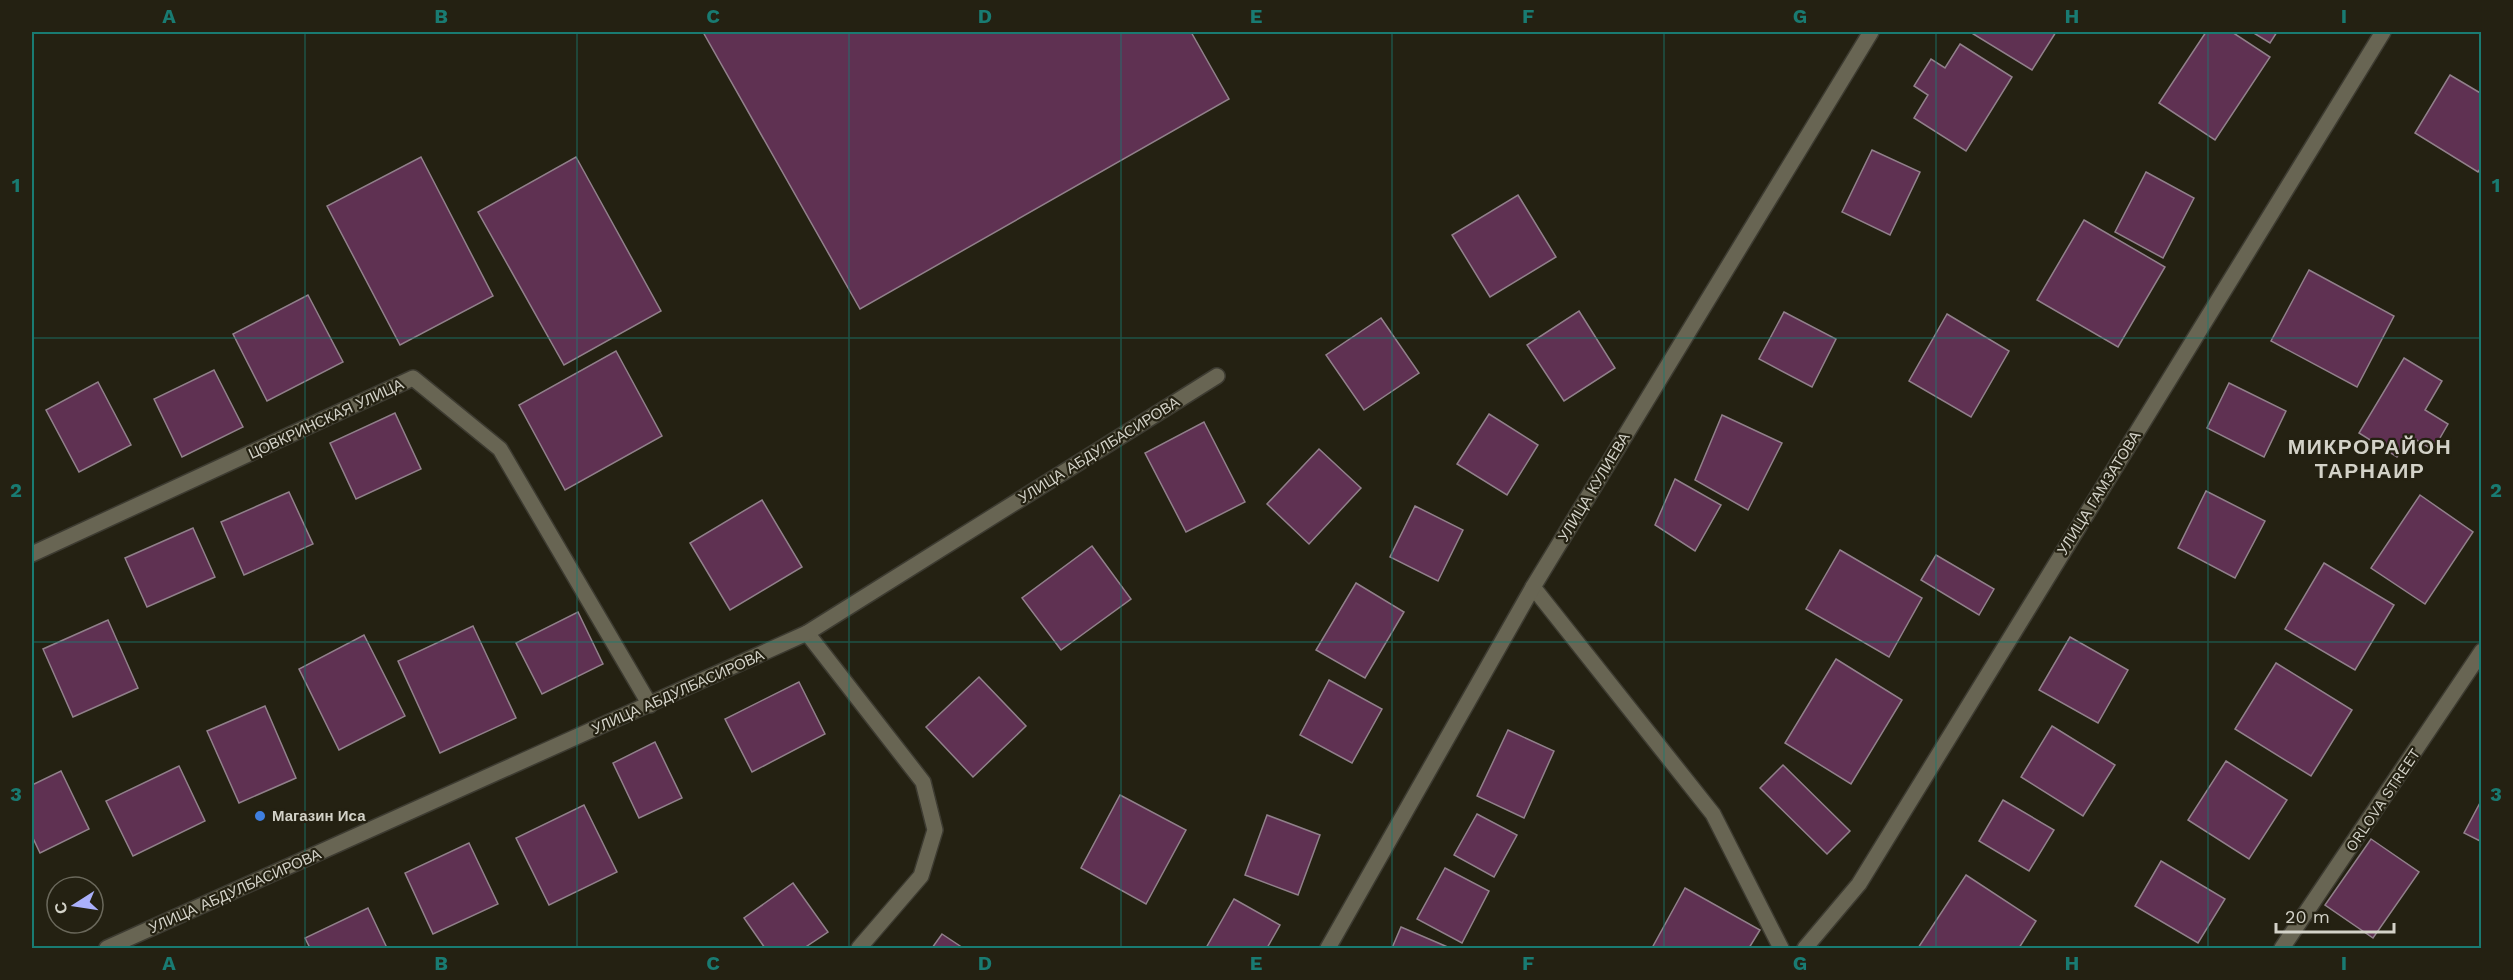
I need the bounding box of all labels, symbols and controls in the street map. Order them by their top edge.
text: A [162,4,176,28]
text: B [434,4,448,28]
text: C [706,4,720,28]
text: D [978,4,992,28]
text: E [1250,4,1262,28]
text: F [1522,4,1534,28]
text: G [1793,4,1807,28]
text: H [2065,4,2079,28]
text: I [2341,4,2347,28]
text: 1 [12,173,20,197]
text: 1 [2492,173,2500,197]
street label: ЦОВКРИНСКАЯ УЛИЦА [246,375,406,463]
street label: УЛИЦА АБДУЛБАСИРОВА [1015,393,1183,507]
street label: УЛИЦА ГАМЗАТОВА [2053,428,2145,558]
street label: УЛИЦА КУЛИЕВА [1554,429,1634,545]
district label: МИКРОРАЙОН ТАРНАИР [2288,434,2452,483]
text: 2 [10,478,22,502]
text: 2 [2490,478,2502,502]
street label: УЛИЦА АБДУЛБАСИРОВА [589,646,767,738]
street label: ORLOVA STREET [2342,745,2424,855]
text: 3 [10,782,22,806]
text: 3 [2490,782,2502,806]
place label: Магазин Иса [272,807,366,825]
marker: Магазин Иса [253,809,267,823]
street label: УЛИЦА АБДУЛБАСИРОВА [146,845,324,937]
north arrow [45,875,105,935]
scale bar [2276,896,2394,934]
text: С [50,900,71,916]
text: 20 m [2285,906,2330,927]
text: A [162,951,176,975]
text: B [434,951,448,975]
text: C [706,951,720,975]
text: D [978,951,992,975]
text: E [1250,951,1262,975]
text: F [1522,951,1534,975]
text: G [1793,951,1807,975]
text: H [2065,951,2079,975]
text: I [2341,951,2347,975]

